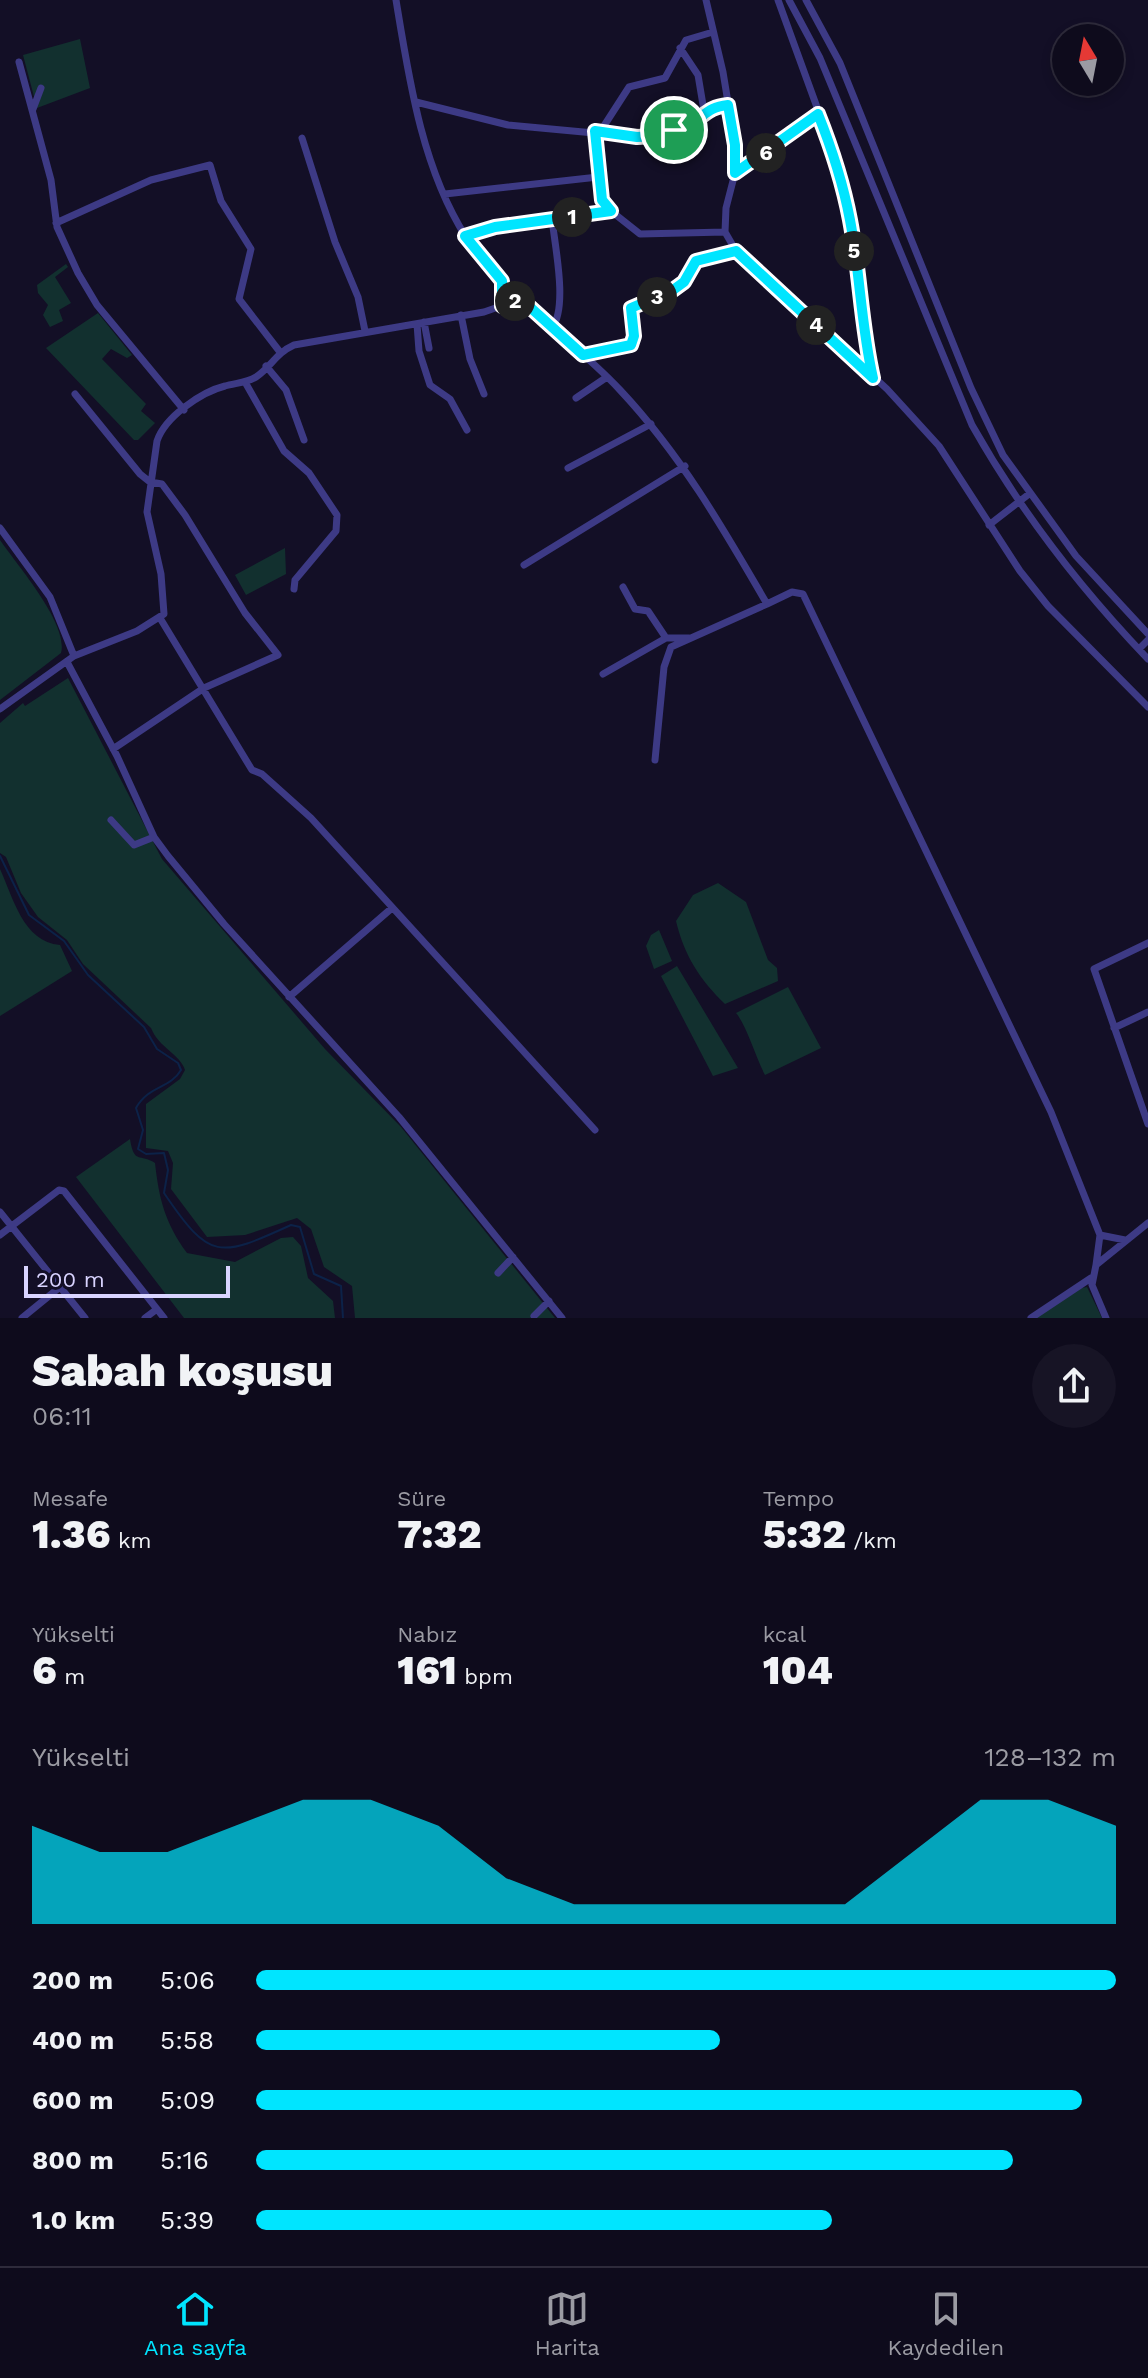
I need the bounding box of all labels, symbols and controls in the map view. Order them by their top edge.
north arrow [1052,24,1124,96]
map controls [1052,24,1124,96]
pin [640,96,708,164]
icon: arrive [652,108,696,152]
pin: 6 [746,133,786,173]
text: 6 [759,140,773,165]
pin: 1 [552,197,592,237]
text: 1 [567,204,577,229]
pin: 5 [834,231,874,271]
text: 5 [848,238,860,263]
pin: 3 [637,277,677,317]
pin: 2 [495,281,535,321]
text: 3 [650,284,664,309]
text: 2 [508,288,522,313]
pin: 4 [796,305,836,345]
text: 4 [809,312,823,337]
scale bar [24,1262,230,1298]
text: 200 m [36,1267,105,1292]
button: share [1032,1344,1116,1428]
text: Sabah koşusu [32,1345,333,1397]
text: 06:11 [32,1401,92,1431]
text: Mesafe [32,1486,108,1511]
text: Süre [397,1486,446,1511]
text: Tempo [763,1486,834,1511]
text: 1.36 [32,1511,110,1558]
text: 7:32 [397,1511,481,1558]
text: 5:32 [763,1511,846,1558]
text: km [110,1528,151,1553]
text: /km [846,1528,897,1553]
text: Yükselti [32,1622,115,1647]
text: Nabız [397,1622,457,1647]
text: kcal [763,1622,806,1647]
text: 6 [32,1647,57,1694]
text: 161 [397,1647,457,1694]
text: 104 [763,1647,833,1694]
text: m [57,1664,85,1689]
text: bpm [457,1664,513,1689]
text: Yükselti [32,1742,130,1772]
text: 128–132 m [984,1742,1116,1772]
text: 200 m [32,1965,113,1995]
text: 5:06 [160,1965,215,1995]
text: 400 m [32,2025,114,2055]
text: 5:58 [160,2025,214,2055]
text: 600 m [32,2085,113,2115]
text: 5:09 [160,2085,215,2115]
text: 800 m [32,2145,114,2175]
text: 5:16 [160,2145,209,2175]
text: 1.0 km [32,2205,115,2235]
text: 5:39 [160,2205,214,2235]
tab: Ana sayfa [144,2287,247,2360]
tab: Harita [535,2287,600,2360]
tab: Kaydedilen [888,2287,1004,2360]

